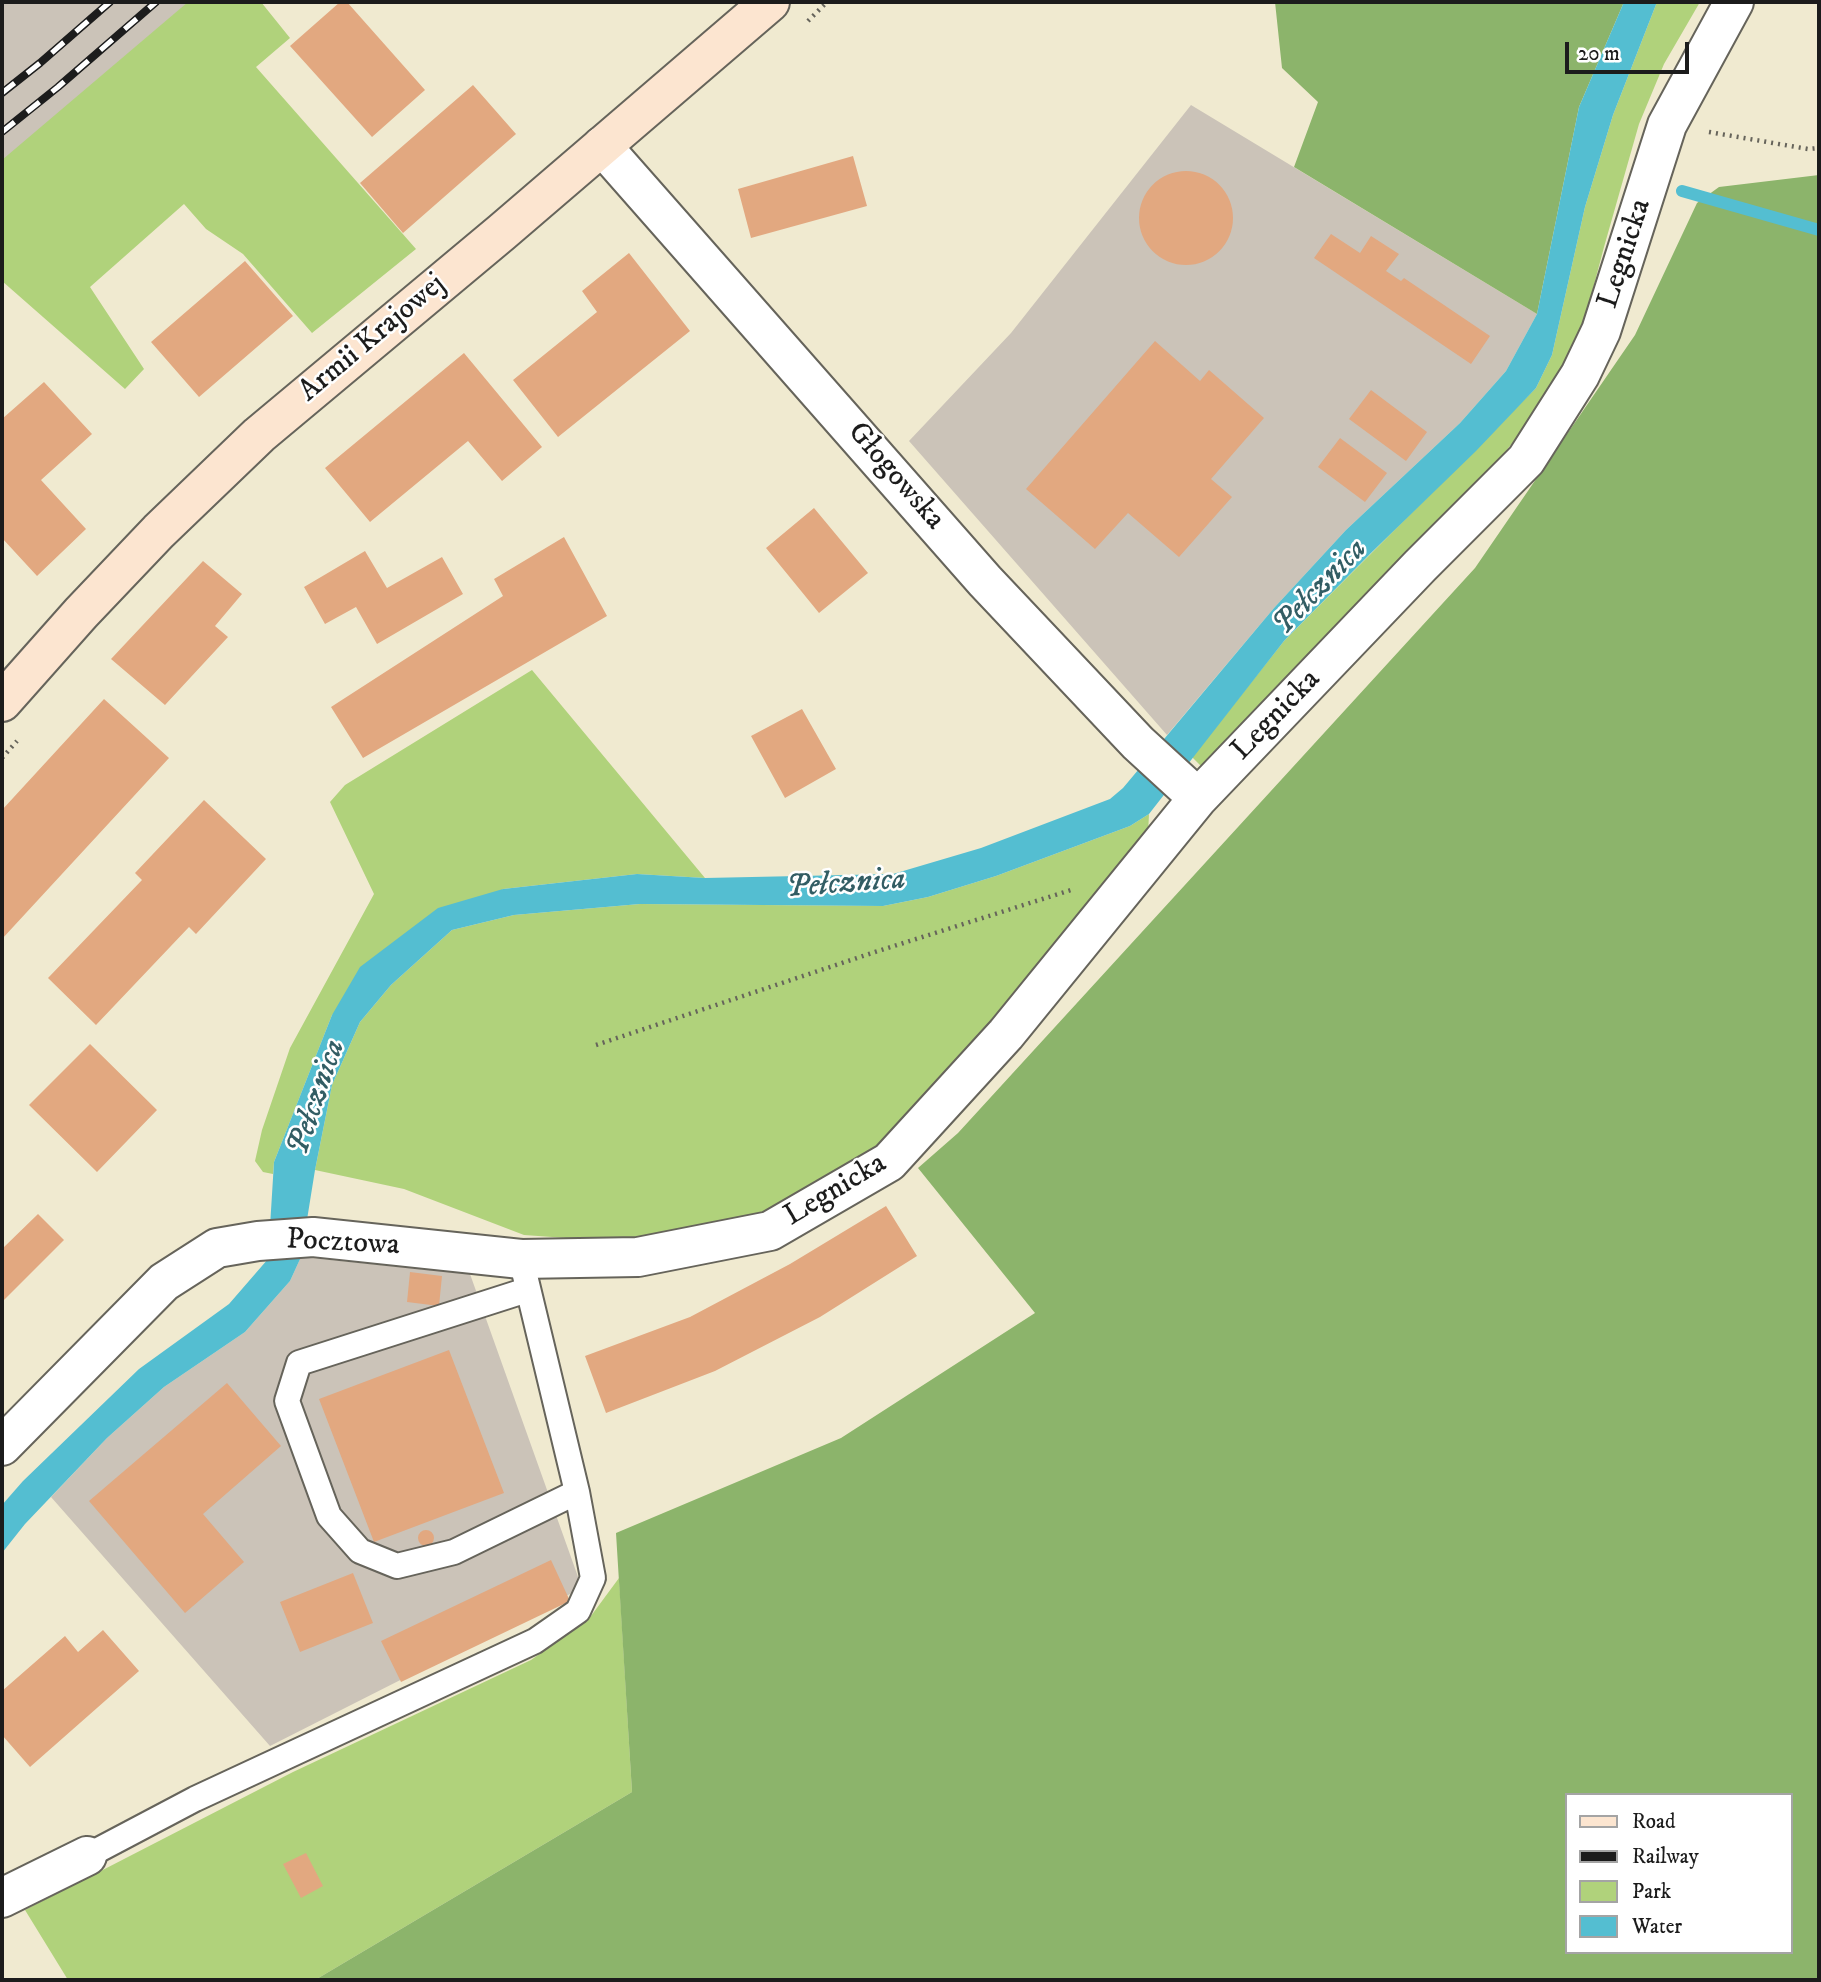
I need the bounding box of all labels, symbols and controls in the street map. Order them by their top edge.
scale bar [1569,28,1693,72]
text: 20 m [1578,41,1620,67]
street label: Legnicka [1591,195,1661,313]
street label: Armii Krajowej [292,267,454,411]
street label: Głogowska [839,416,951,538]
water label: Pełcznica [1266,532,1376,644]
street label: Legnicka [1225,663,1329,769]
water label: Pełcznica [785,862,907,908]
water label: Pełcznica [280,1035,356,1161]
street label: Legnicka [778,1147,894,1235]
street label: Pocztowa [285,1223,401,1265]
legend [1566,1793,1793,1954]
text: Road [1632,1809,1676,1835]
text: Railway [1632,1844,1699,1870]
text: Park [1632,1879,1671,1905]
text: Water [1632,1914,1682,1940]

